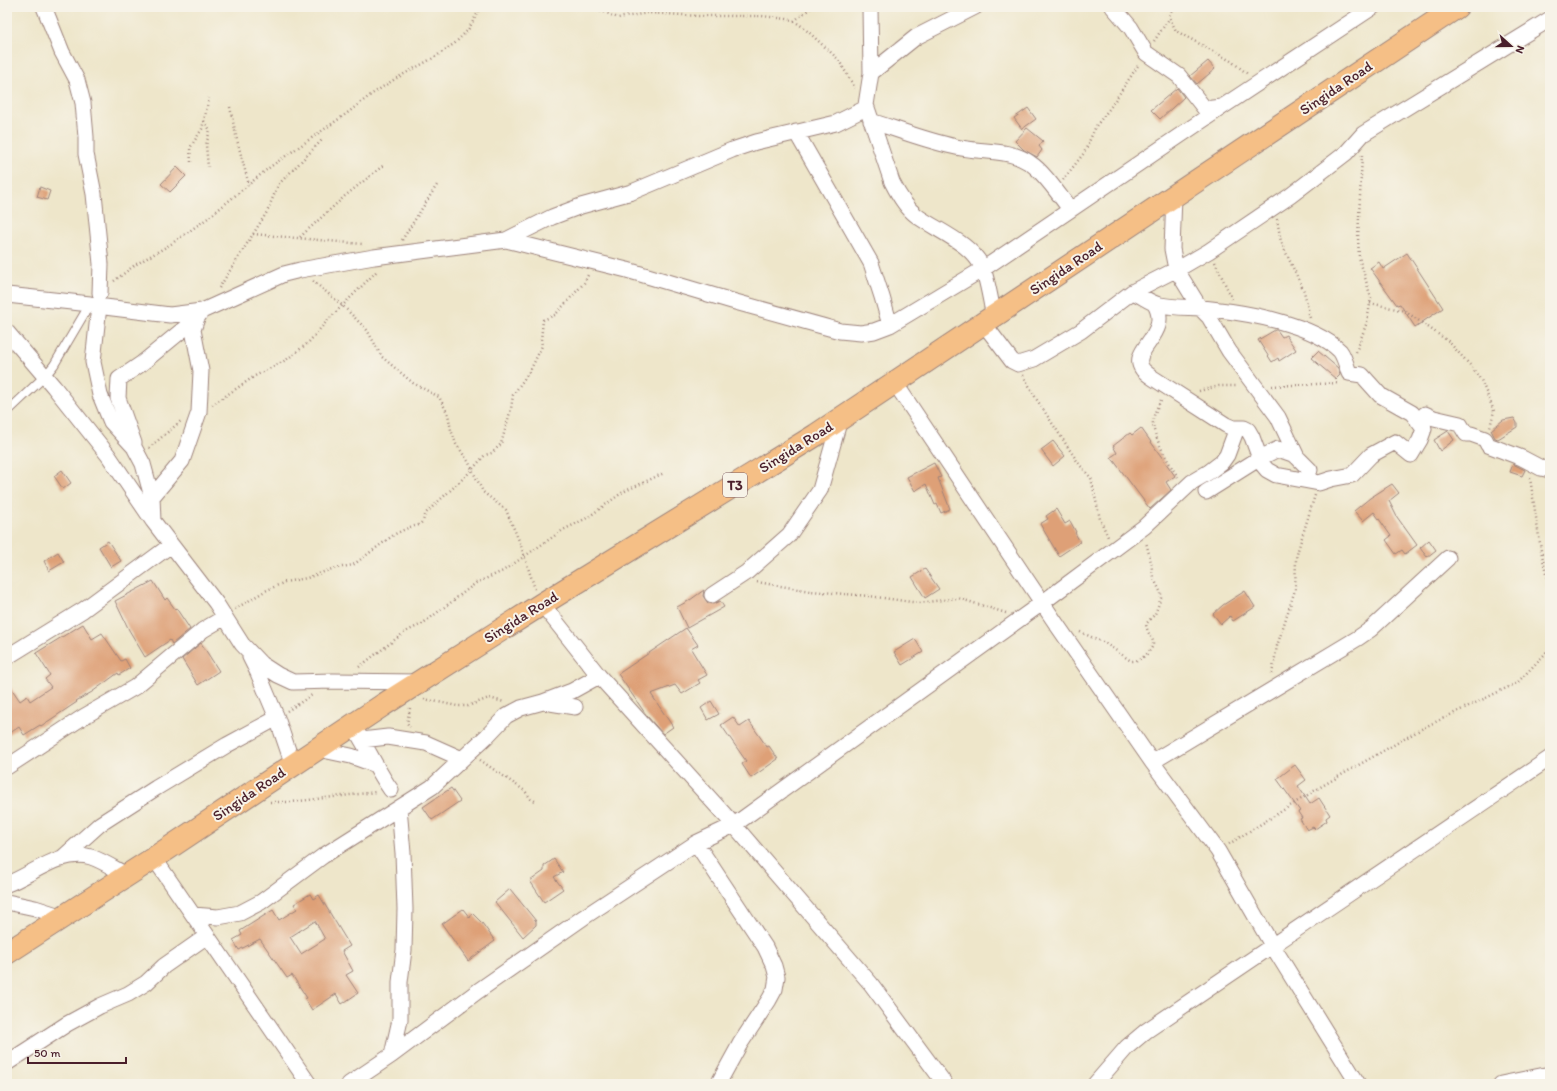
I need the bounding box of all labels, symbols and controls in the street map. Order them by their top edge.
north arrow [1491,26,1531,66]
text: N [1512,44,1527,55]
street label: Singida Road [1296,57,1376,119]
street label: Singida Road [1026,237,1106,299]
street label: Singida Road [756,417,837,477]
road number: T3 [723,473,747,497]
street label: Singida Road [481,587,562,647]
street label: Singida Road [209,763,289,825]
scale bar [28,1039,126,1065]
text: 50 m [34,1046,60,1060]

